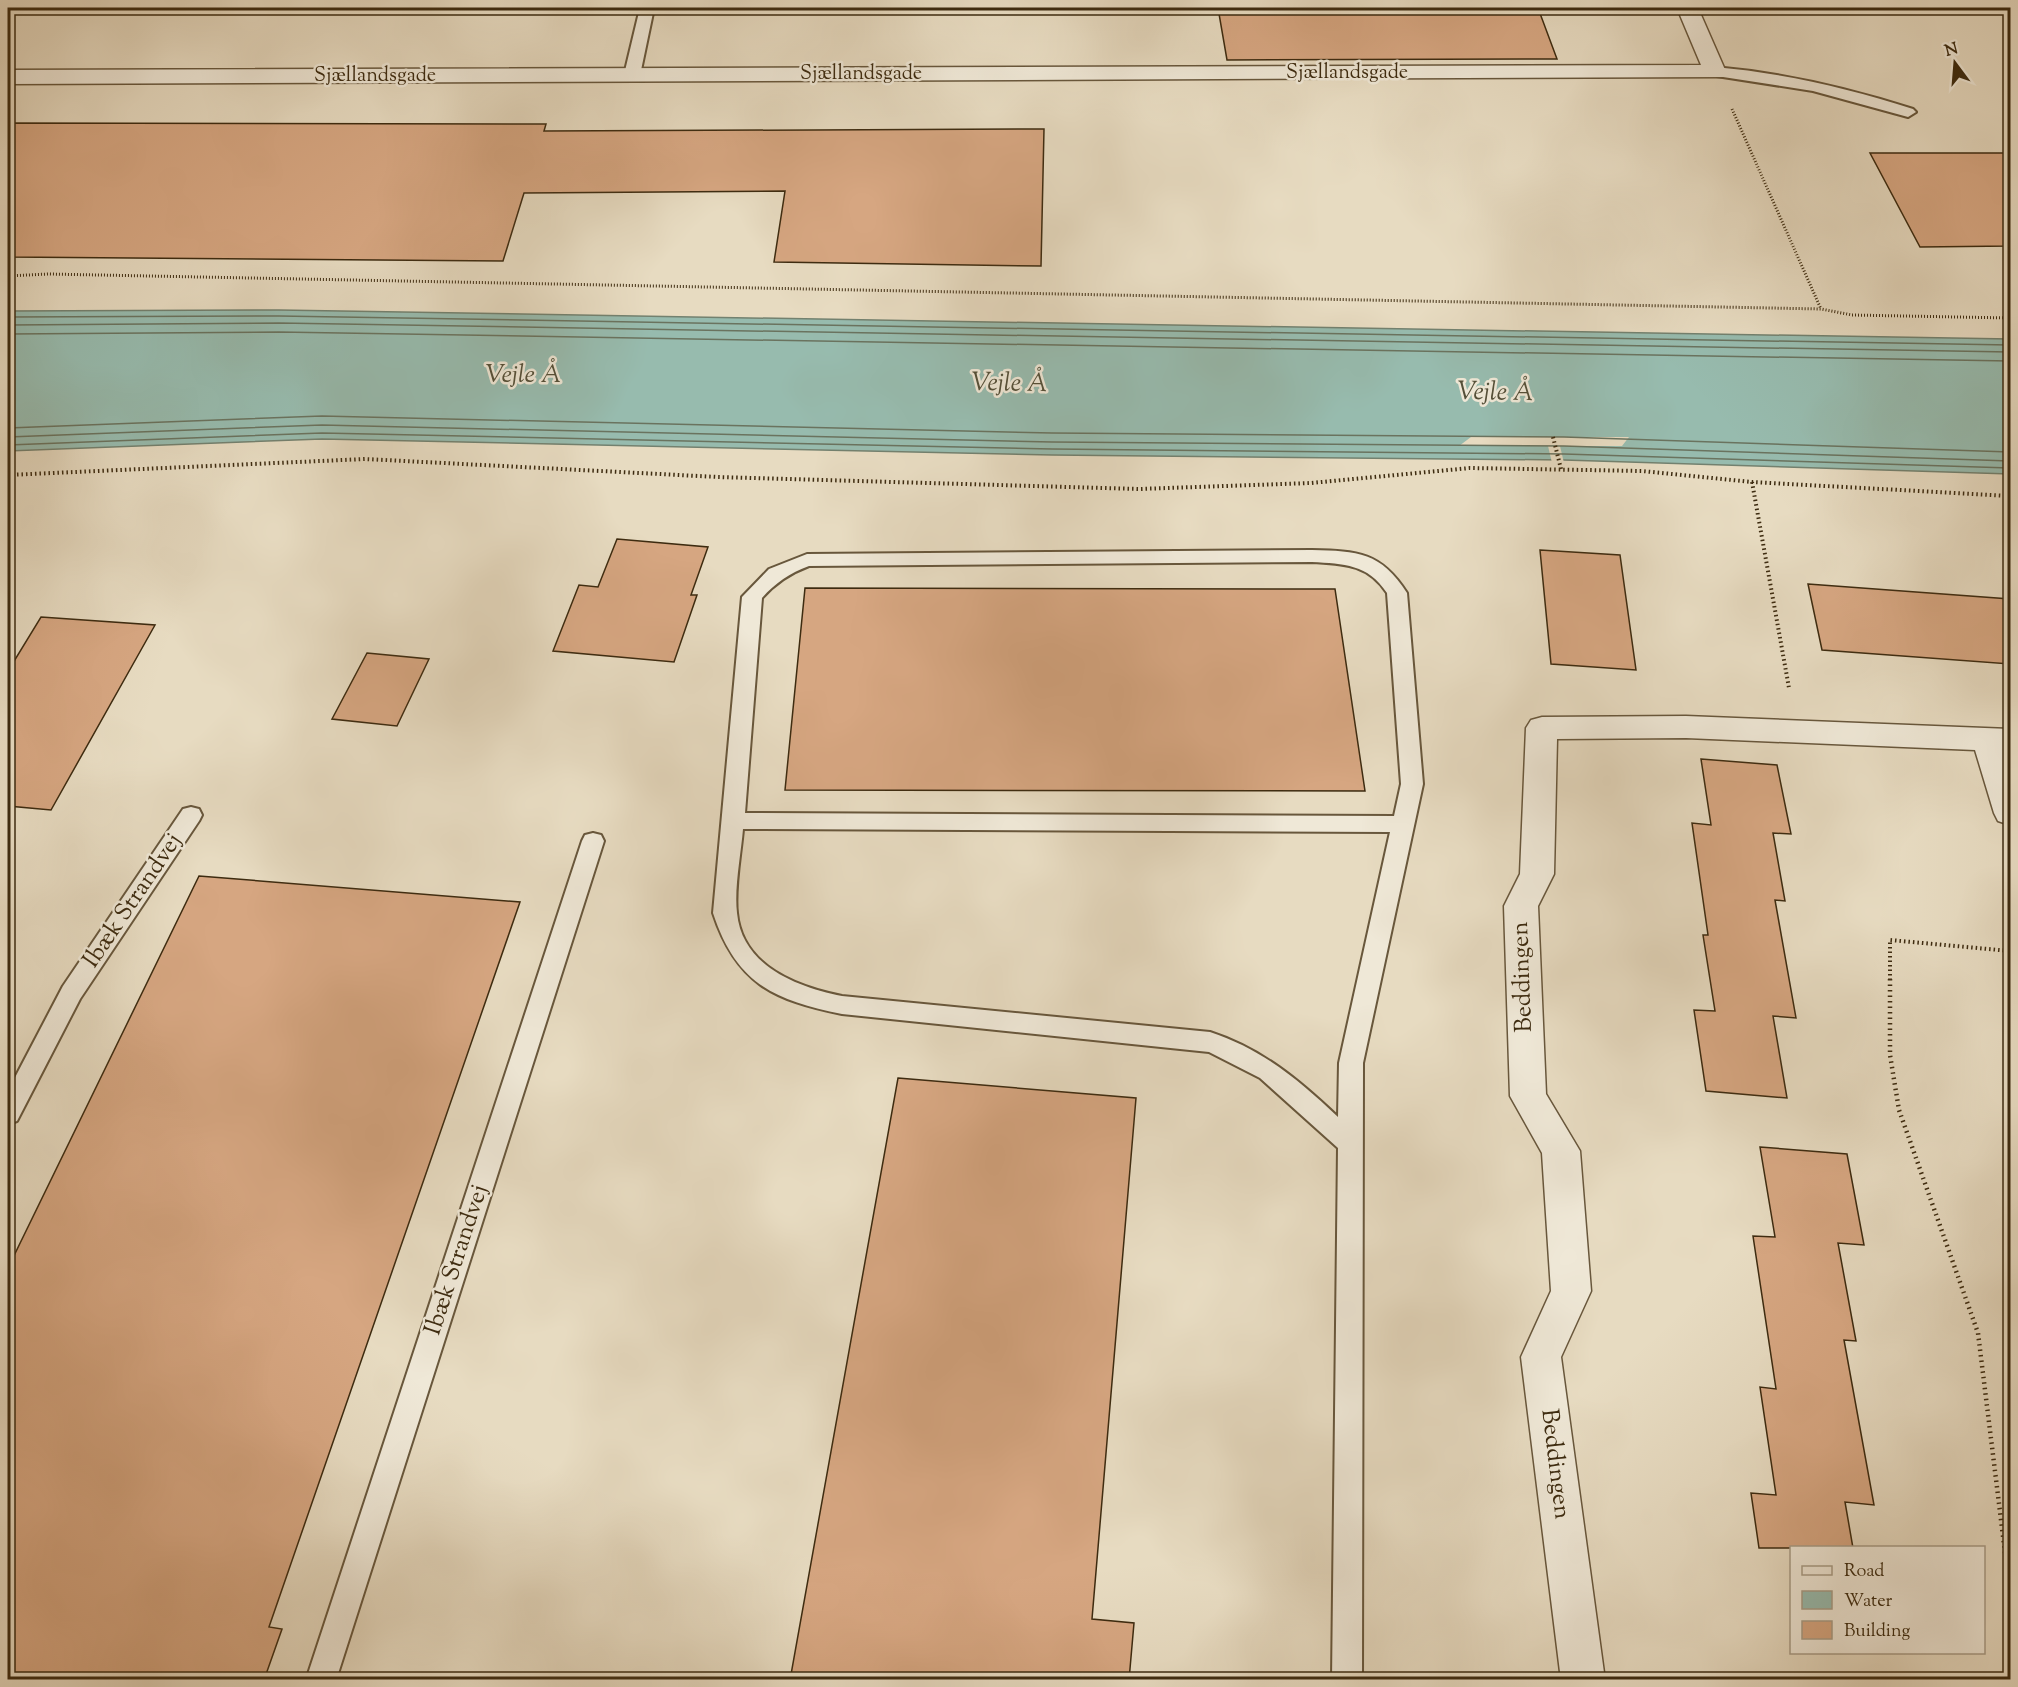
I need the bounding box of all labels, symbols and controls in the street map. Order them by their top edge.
north arrow [1925,33,1985,93]
text: N [1942,38,1961,64]
street label: Sjællandsgade [1286,59,1408,88]
street label: Sjællandsgade [800,60,922,89]
street label: Sjællandsgade [314,62,436,91]
water label: Vejle Å [485,357,561,394]
water label: Vejle Å [971,365,1047,403]
water label: Vejle Å [1457,374,1533,412]
street label: Ibæk Strandvej [75,827,191,975]
street label: Beddingen [1504,921,1542,1033]
street label: Ibæk Strandvej [417,1180,497,1340]
street label: Beddingen [1531,1407,1579,1521]
legend [1790,1546,1985,1654]
text: Road [1844,1559,1884,1585]
text: Water [1844,1589,1893,1615]
text: Building [1844,1619,1910,1645]

